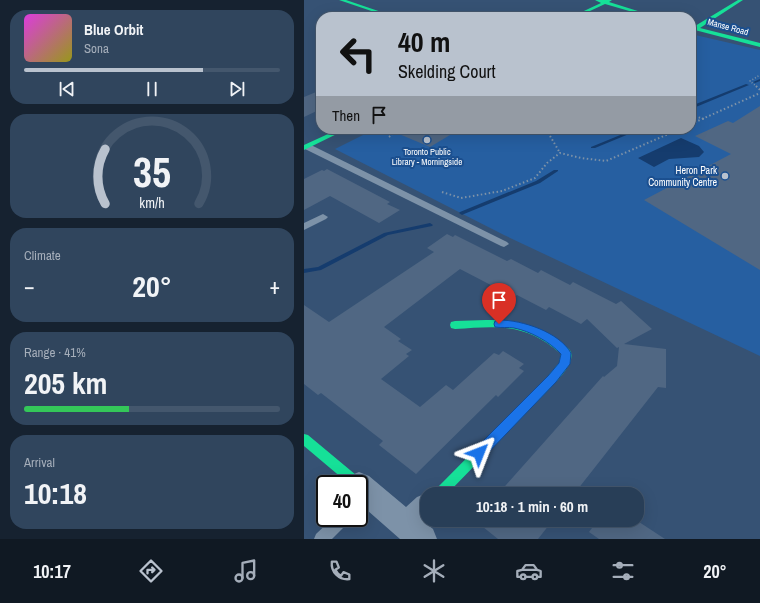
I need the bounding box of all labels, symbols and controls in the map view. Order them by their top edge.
street label: Manse Road [706,16,750,38]
text: Blue Orbit [84,19,143,40]
text: 40 m [398,23,450,61]
icon: left [332,28,384,80]
text: Sona [84,40,109,57]
text: Skelding Court [398,59,496,84]
icon: previous [56,78,78,100]
icon: pause [141,78,163,100]
icon: next [226,78,248,100]
icon: arrive [368,104,390,126]
text: Then [332,105,360,126]
marker: Toronto Public Library - Morningside [422,135,432,145]
text: 35 [133,144,171,200]
place label: Toronto Public Library - Morningside [392,146,462,168]
place label: Heron Park Community Centre [648,164,718,189]
marker: Heron Park Community Centre [720,171,730,181]
text: km/h [139,192,165,211]
text: Climate [24,247,61,264]
text: 20° [132,266,172,306]
text: − [24,271,35,301]
text: + [269,271,280,301]
pin [482,283,516,324]
icon: arrive [488,289,510,311]
text: Range · 41% [24,344,86,361]
text: 205 km [24,363,107,403]
position arrow [458,432,500,474]
text: Arrival [24,454,55,471]
text: 10:18 [24,473,87,513]
speed limit sign: 40 [316,475,368,527]
text: 10:18 · 1 min · 60 m [476,496,588,517]
icon: directions [137,557,165,585]
icon: music [232,557,260,585]
icon: phone [326,557,354,585]
icon: climate [420,557,448,585]
icon: car [515,557,543,585]
icon: filters [609,557,637,585]
text: 10:17 [33,559,71,584]
text: 20° [703,559,727,584]

